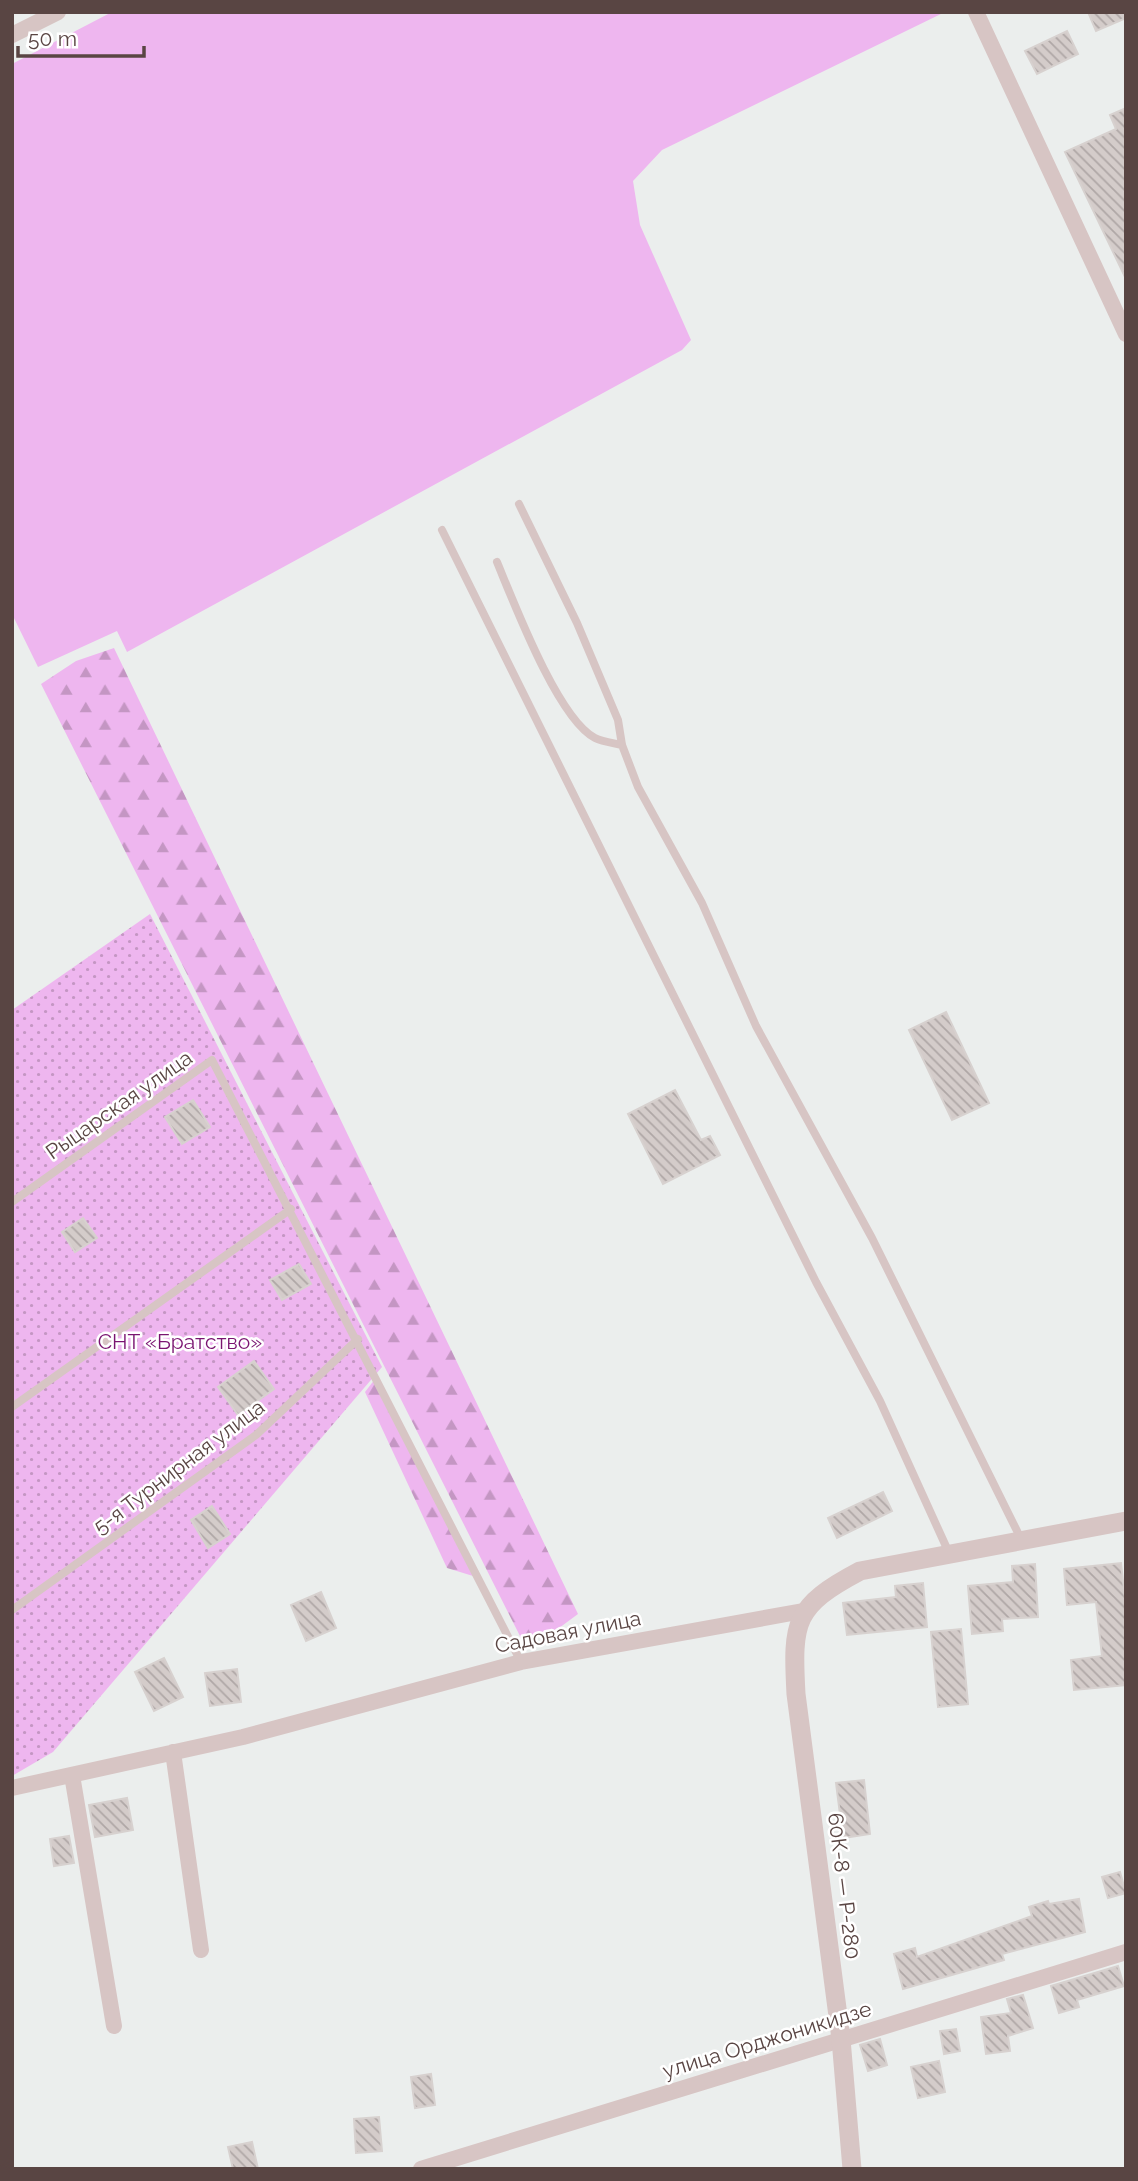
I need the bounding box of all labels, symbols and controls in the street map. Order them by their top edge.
scale bar [18,14,144,58]
text: 50 m [28,26,77,51]
street label: Рыцарская улица [41,1045,197,1164]
park label: СНТ «Братство» [98,1329,262,1354]
street label: 5-я Турнирная улица [88,1394,269,1539]
street label: Садовая улица [493,1605,643,1658]
street label: 60К-8 — Р-280 [823,1811,866,1961]
street label: улица Орджоникидзе [659,1996,874,2083]

